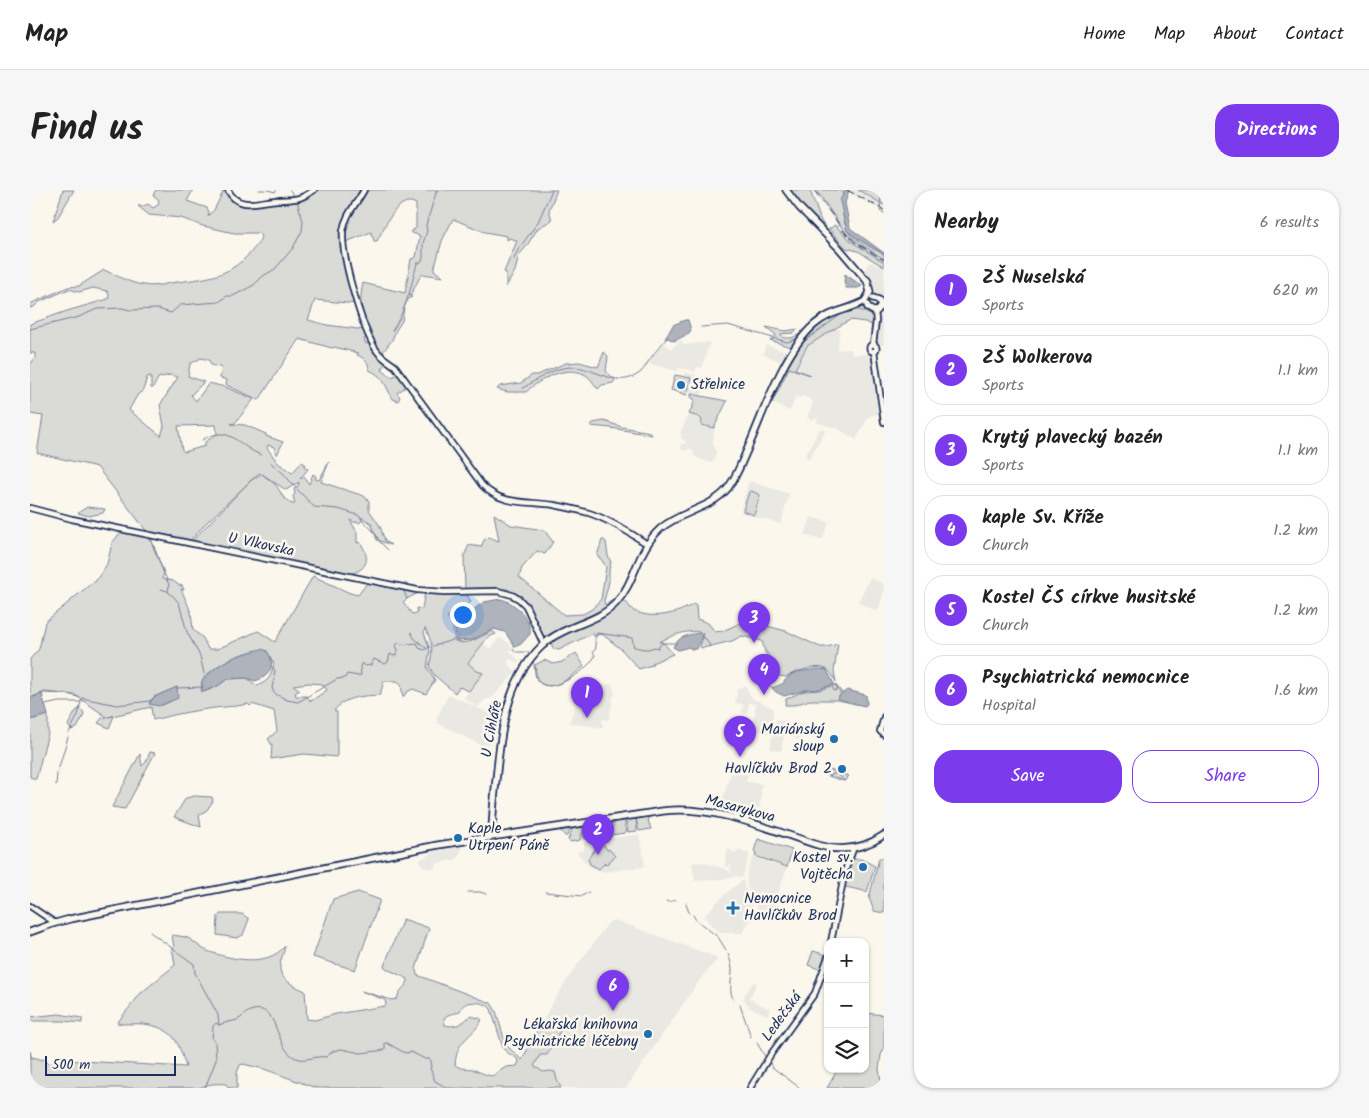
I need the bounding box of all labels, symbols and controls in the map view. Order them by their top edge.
text: Map [25,15,68,54]
text: Home [1083,20,1126,49]
text: Map [1154,20,1185,49]
text: About [1213,20,1257,49]
text: Contact [1285,20,1344,49]
text: Find us [30,102,143,158]
button: Directions [1215,104,1339,157]
text: Nearby [934,206,999,239]
text: 6 results [1260,210,1319,235]
text: ZŠ Nuselská [982,263,1084,293]
text: 1 [949,278,953,303]
text: 620 m [1273,278,1318,303]
text: Sports [982,293,1024,318]
text: ZŠ Wolkerova [982,343,1092,373]
text: 2 [946,358,956,383]
text: 1.1 km [1278,358,1318,383]
place label: Střelnice [691,373,745,397]
text: Sports [982,373,1024,398]
marker: Střelnice [675,379,687,391]
text: Krytý plavecký bazén [982,423,1163,453]
text: 3 [947,438,955,463]
text: 1.1 km [1278,438,1318,463]
text: Sports [982,453,1024,478]
text: kaple Sv. Kříže [982,503,1104,533]
text: 4 [947,518,955,543]
text: 1.2 km [1273,518,1318,543]
street label: U Vlkovska [226,526,296,564]
text: Church [982,533,1029,558]
text: Kostel ČS církve husitské [982,583,1195,613]
text: 5 [947,598,955,623]
text: 1.2 km [1273,598,1318,623]
your location [450,602,476,628]
pin: 3 [738,602,770,643]
text: Church [982,613,1029,638]
pin: 4 [748,654,780,695]
text: Psychiatrická nemocnice [982,663,1189,693]
pin: 1 [571,677,603,718]
text: 6 [947,678,955,703]
text: 1.6 km [1274,678,1318,703]
text: Hospital [982,693,1036,718]
street label: U Cihláře [475,698,509,760]
pin: 5 [724,716,756,757]
place label: Mariánský sloup [761,718,825,759]
marker: Mariánský sloup [828,733,840,745]
button: Save [934,750,1122,803]
button: Share [1132,750,1319,803]
place label: Havlíčkův Brod 2 [725,757,832,781]
marker: Havlíčkův Brod 2 [836,763,848,775]
street label: Masarykova [702,788,778,830]
pin: 2 [582,814,614,855]
place label: Kaple Utrpení Páně [468,817,549,858]
marker: Kaple Utrpení Páně [452,832,464,844]
place label: Kostel sv. Vojtěcha [792,846,853,887]
marker: Kostel sv. Vojtěcha [857,861,869,873]
place label: Nemocnice Havlíčkův Brod [744,887,837,928]
marker: Nemocnice Havlíčkův Brod [726,901,740,915]
map controls [824,938,869,1073]
button: + [824,938,869,983]
pin: 6 [597,970,629,1011]
button: − [824,983,869,1028]
street label: Ledečská [756,986,809,1047]
place label: Lékařská knihovna Psychiatrické léčebny [504,1013,639,1054]
marker: Lékařská knihovna Psychiatrické léčebny [642,1028,654,1040]
button: layers [824,1028,869,1073]
scale bar [45,1053,176,1076]
text: 500 m [52,1054,90,1076]

